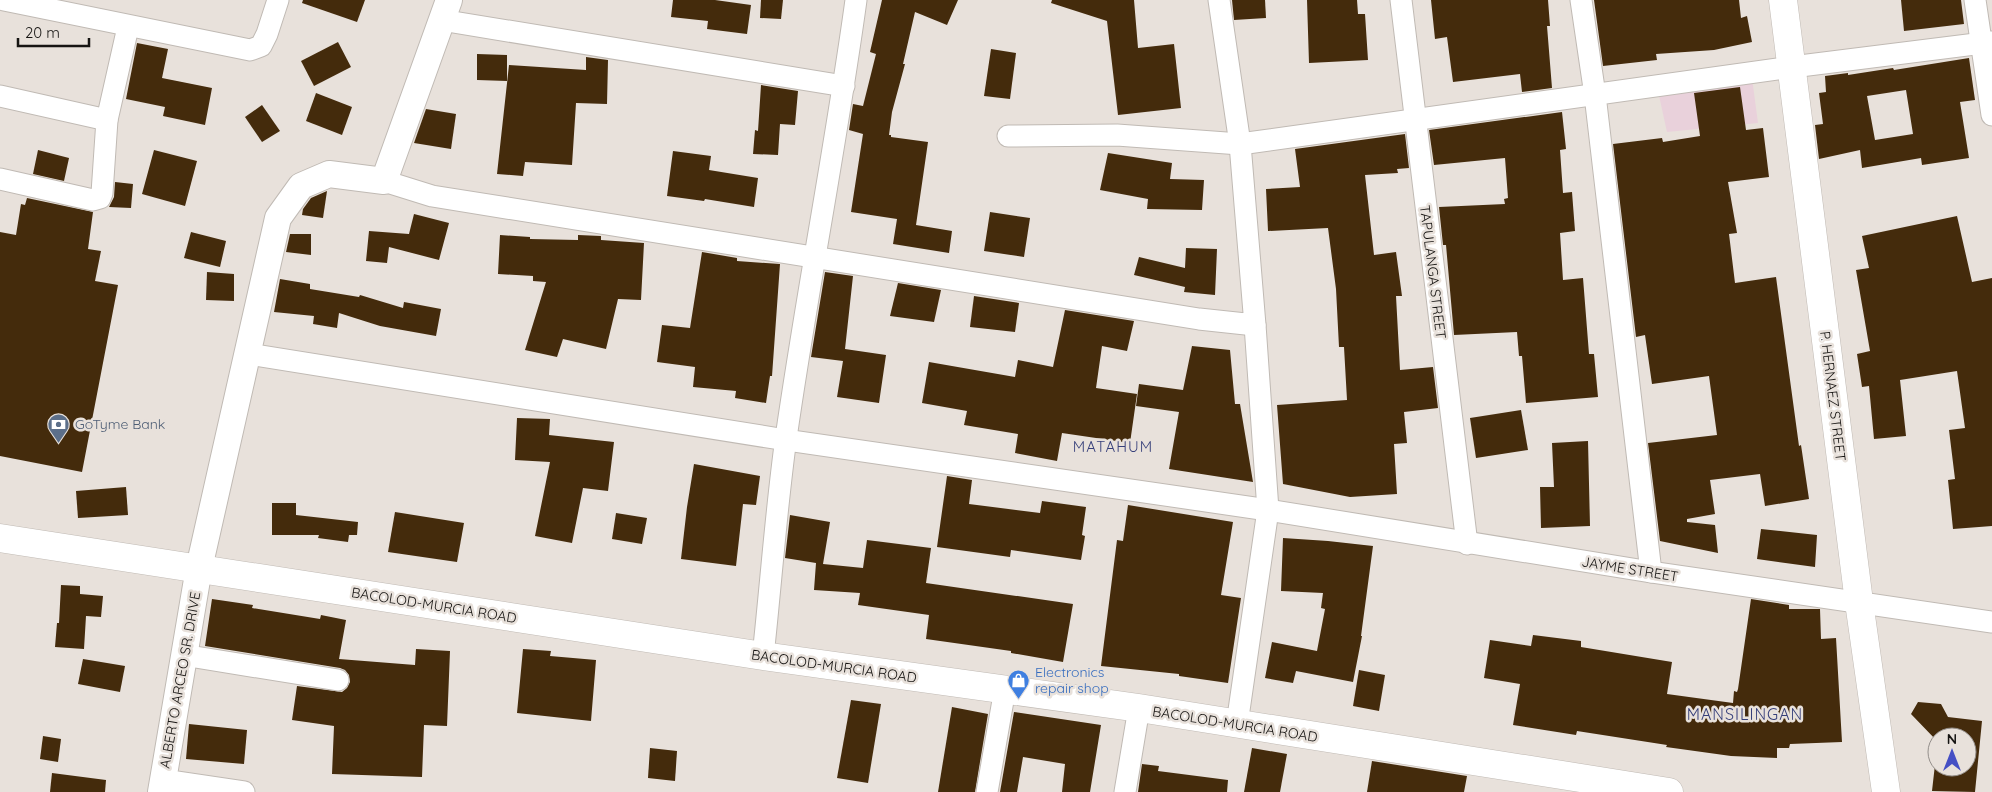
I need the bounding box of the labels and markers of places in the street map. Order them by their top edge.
bank icon: GoTyme Bank [47,412,71,443]
place label: GoTyme Bank [75,415,165,433]
place label: Electronics repair shop [1035,663,1109,697]
shop icon: Electronics repair shop [1007,668,1031,699]

